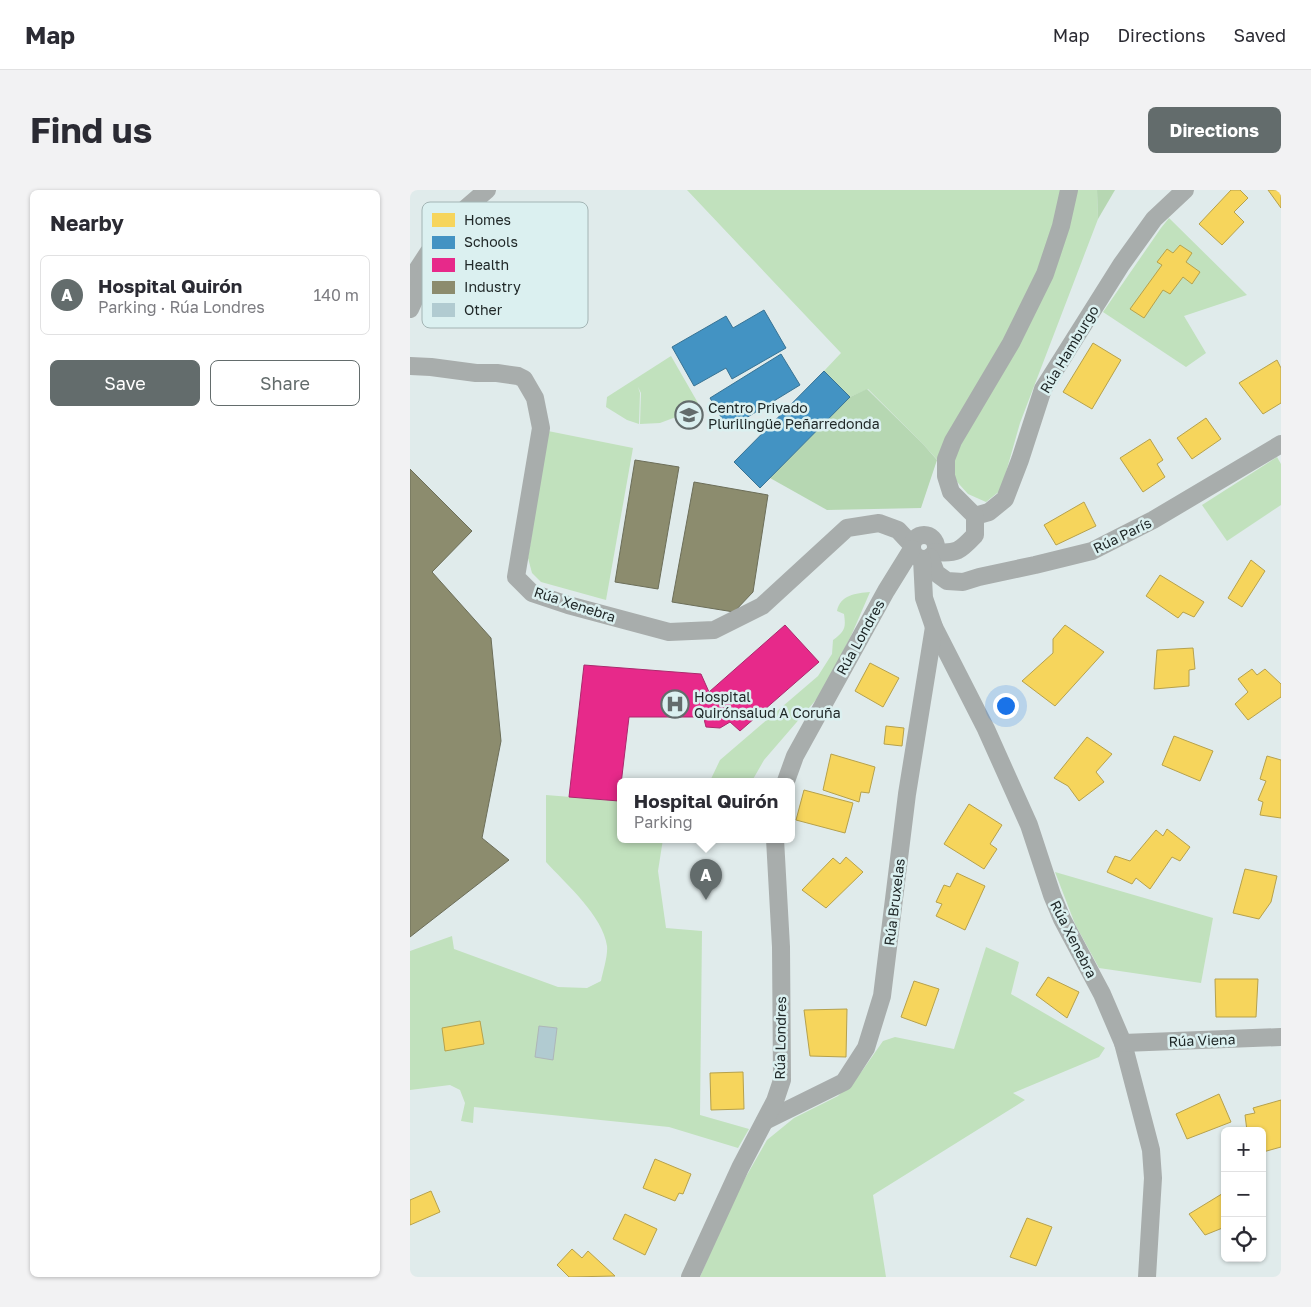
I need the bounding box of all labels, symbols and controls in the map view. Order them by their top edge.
text: Map [25,20,75,49]
text: Map [1053,24,1089,46]
text: Directions [1117,24,1205,46]
text: Saved [1233,24,1286,46]
button: Directions [1148,107,1281,153]
text: Find us [30,109,152,151]
legend [422,202,588,328]
text: Nearby [50,210,124,236]
text: Homes [464,211,511,228]
text: Schools [464,233,518,250]
text: Health [464,256,509,273]
text: Hospital Quirón [98,274,242,297]
text: Industry [464,278,521,295]
text: A [61,285,73,305]
text: 140 m [313,285,359,305]
text: Parking · Rúa Londres [98,297,265,317]
text: Other [464,301,503,318]
street label: Rúa Hamburgo [1036,302,1102,396]
button: Save [50,360,200,406]
button: Share [210,360,360,406]
place label: Centro Privado Plurilingüe Peñarredonda [708,399,880,432]
school or university icon: Centro Privado Plurilingüe Peñarredonda [674,400,704,430]
street label: Rúa París [1090,514,1154,556]
street label: Rúa Xenebra [532,583,618,625]
street label: Rúa Londres [832,596,888,678]
place label: Hospital Quirónsalud A Coruña [694,688,841,721]
hospital icon: Hospital Quirónsalud A Coruña [660,689,690,719]
your location [993,693,1019,719]
popup [617,778,795,843]
text: Hospital Quirón [634,789,778,812]
text: Parking [634,812,692,832]
street label: Rúa Bruxelas [880,857,908,947]
pin: A [690,859,722,900]
street label: Rúa Xenebra [1047,897,1101,981]
street label: Rúa Londres [771,996,789,1080]
street label: Rúa Viena [1168,1030,1236,1050]
map controls [1221,1127,1266,1262]
button: + [1221,1127,1266,1172]
button: − [1221,1172,1266,1217]
button: locate [1221,1217,1266,1262]

